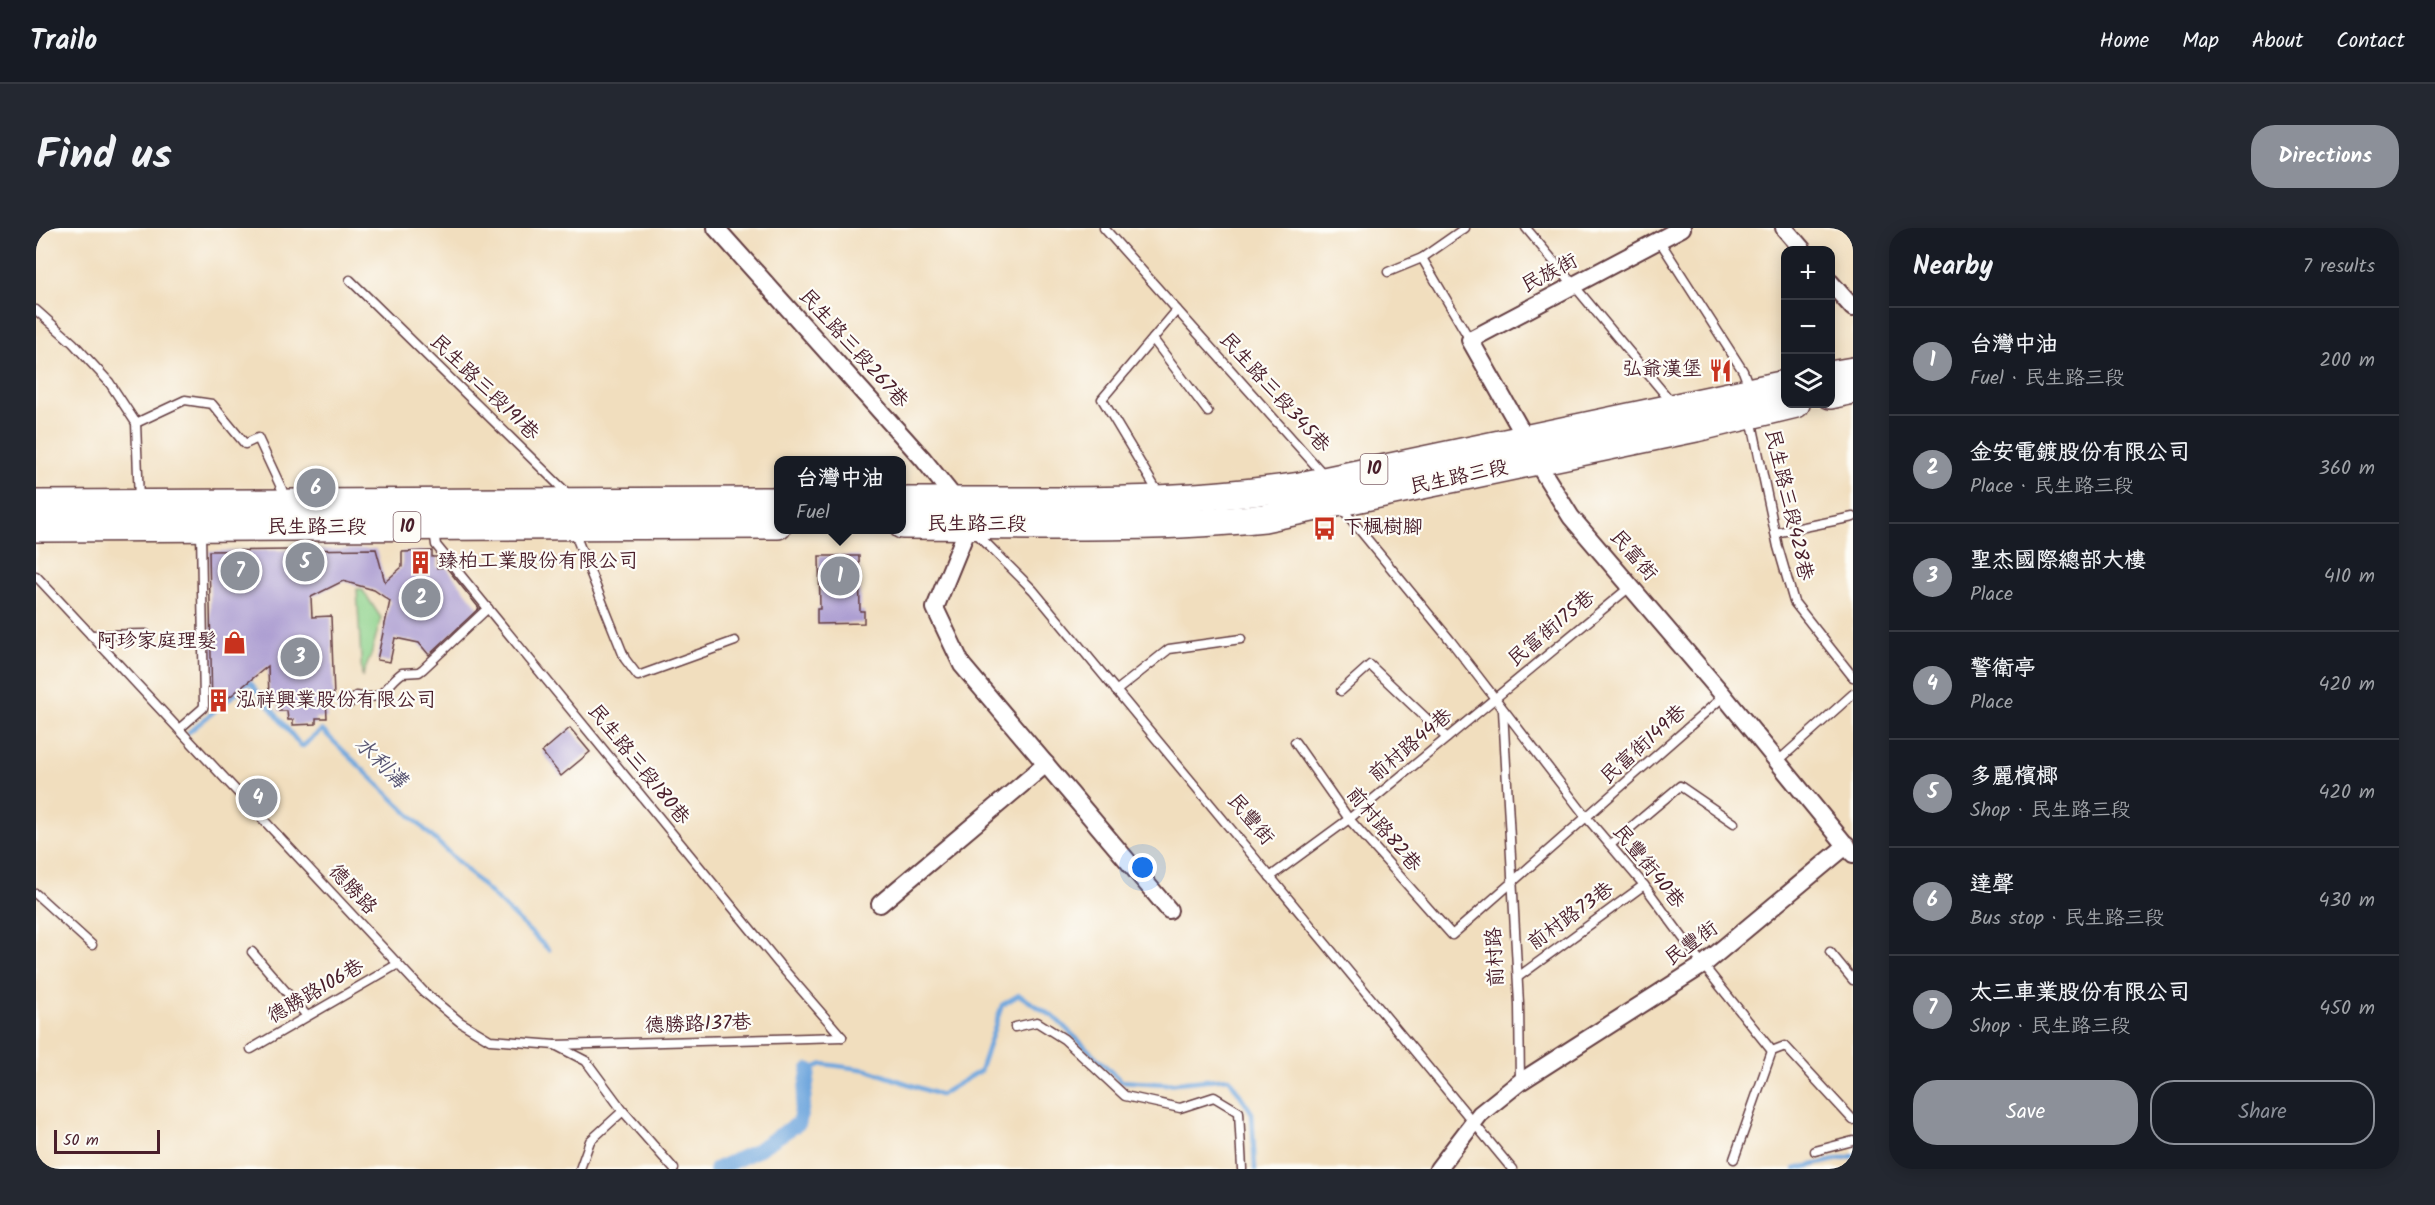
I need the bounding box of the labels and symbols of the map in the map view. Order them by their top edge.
street label: 民族街 [1516,246,1584,302]
street label: 民生路三段267巷 [790,282,916,417]
street label: 民生路三段345巷 [1211,325,1338,461]
street label: 民生路三段191巷 [422,327,547,450]
place label: 弘爺漢堡 [1622,354,1702,386]
restaurant icon: 弘爺漢堡 [1707,357,1733,383]
street label: 民生路三段428巷 [1755,426,1821,585]
street label: 民生路三段 [1407,452,1511,504]
road number: 10 [1360,454,1388,484]
pin: 6 [296,466,336,510]
street label: 民生路三段 [927,509,1027,541]
street label: 民生路三段 [267,512,367,544]
road number: 10 [394,512,421,542]
place label: 下楓樹腳 [1343,512,1423,544]
bus stop icon: 下楓樹腳 [1312,515,1338,541]
street label: 民富街 [1601,523,1665,589]
pin: 5 [286,540,324,584]
place label: 臻柏工業股份有限公司 [438,546,638,578]
pin: 7 [220,548,260,594]
building icon: 臻柏工業股份有限公司 [407,549,433,575]
pin: 1 [820,554,860,598]
pin: 2 [402,576,440,620]
street label: 民富街175巷 [1501,582,1604,675]
place label: 阿珍家庭理髮 [97,626,217,658]
shop icon: 阿珍家庭理髮 [222,629,248,655]
pin: 3 [280,634,320,680]
place label: 泓祥興業股份有限公司 [236,685,436,717]
building icon: 泓祥興業股份有限公司 [205,688,231,714]
street label: 民生路三段180巷 [579,697,698,833]
street label: 民富街149巷 [1594,697,1695,793]
street label: 前村路44巷 [1362,700,1461,791]
water label: 水利溝 [346,729,416,798]
pin: 4 [238,776,278,820]
street label: 前村路82巷 [1337,780,1429,881]
street label: 民豐街 [1218,787,1282,853]
street label: 民豐街40巷 [1604,818,1693,917]
your location [1128,853,1157,882]
street label: 德勝路 [320,857,385,924]
street label: 前村路73巷 [1521,874,1622,960]
street label: 民豐街 [1658,913,1726,975]
street label: 前村路 [1478,925,1514,988]
street label: 德勝路106巷 [261,951,371,1033]
street label: 德勝路137巷 [644,1007,753,1043]
scale bar [54,1127,160,1154]

